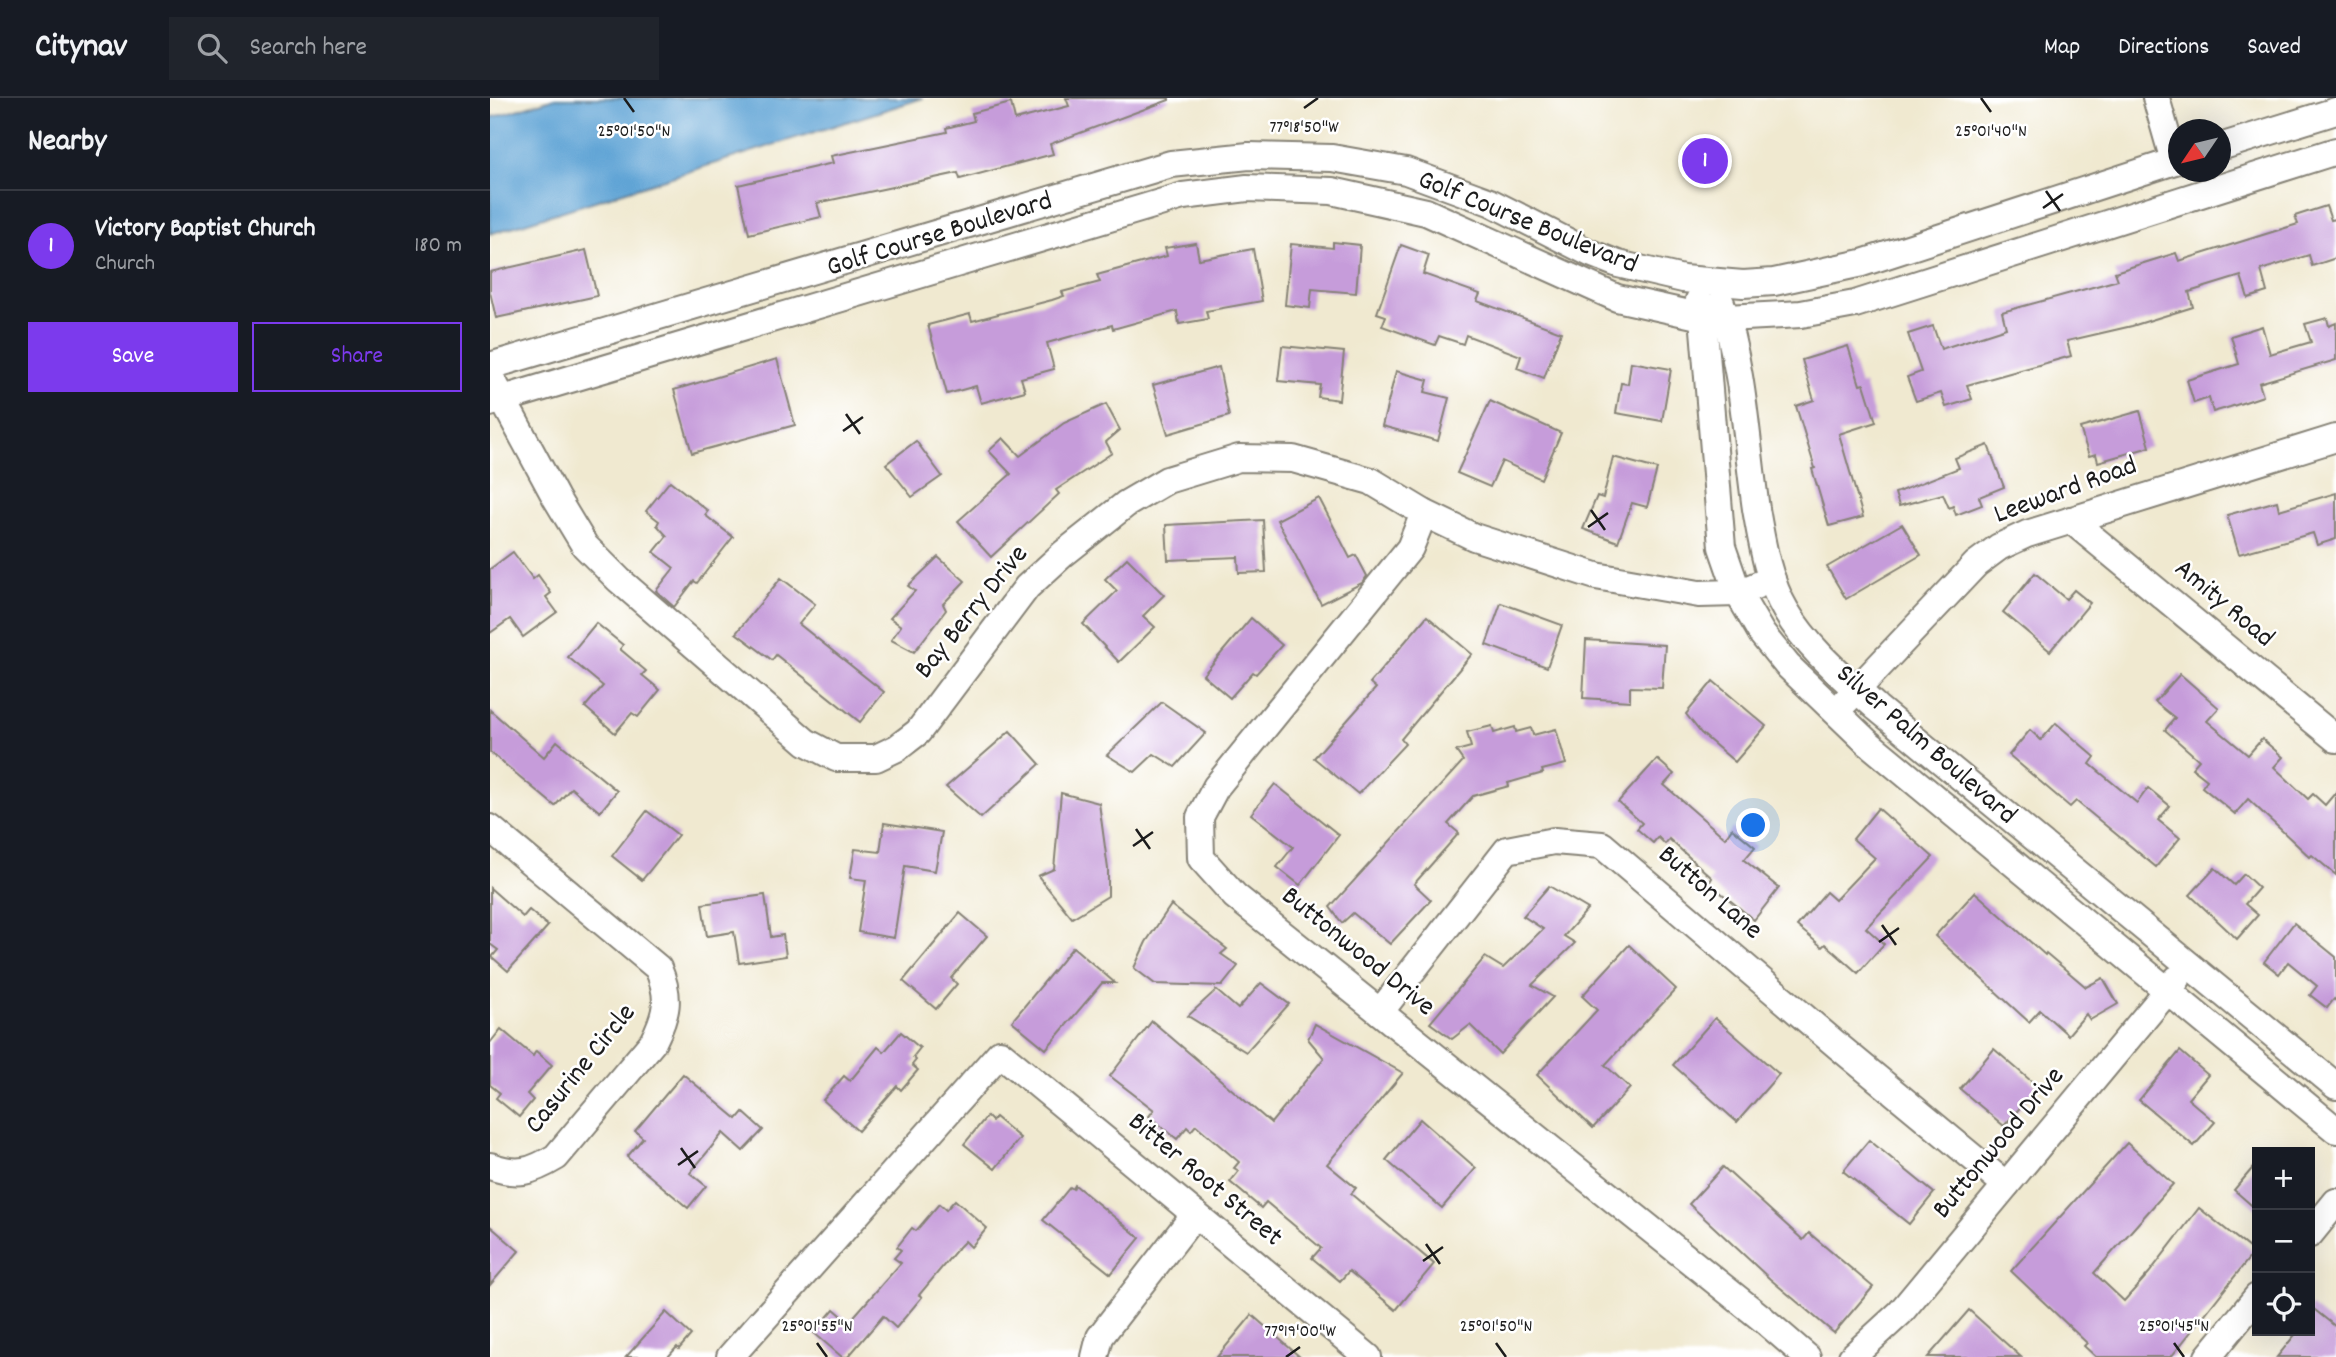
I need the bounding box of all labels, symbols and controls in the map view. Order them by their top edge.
search box [169,17,659,80]
text: Citynav [35,25,127,72]
icon: search [193,29,231,67]
text: Search here [249,30,367,67]
text: Map [2044,31,2080,65]
text: Directions [2118,31,2209,65]
text: Saved [2247,31,2301,65]
text: 77°18'50"W [1269,116,1339,141]
north arrow [2168,119,2231,182]
text: 25°01'50"N [598,120,670,145]
text: 25°01'40"N [1955,120,2027,145]
text: Nearby [28,122,106,165]
pin: 1 [1682,135,1728,187]
street label: Golf Course Boulevard [1411,162,1643,286]
street label: Golf Course Boulevard [822,183,1058,289]
text: Victory Baptist Church [95,211,315,248]
text: 1 [48,230,54,263]
text: 180 m [414,230,462,263]
text: Church [95,248,155,281]
button: Save [28,322,238,392]
button: Share [252,322,462,392]
street label: Leeward Road [1989,448,2143,536]
street label: Bay Berry Drive [906,537,1040,689]
street label: Amity Road [2164,551,2282,659]
street label: Silver Palm Boulevard [1826,656,2024,836]
your location [1736,808,1770,842]
street label: Button Lane [1648,837,1770,951]
street label: Buttonwood Drive [1271,878,1443,1028]
street label: Casurine Circle [517,996,647,1144]
street label: Buttonwood Drive [1924,1059,2076,1229]
street label: Bitter Root Street [1118,1104,1290,1258]
map controls [2252,1147,2315,1336]
button: + [2252,1147,2315,1210]
button: − [2252,1210,2315,1273]
button: locate [2252,1273,2315,1336]
text: 25°01'55"N [781,1315,853,1340]
text: 25°01'50"N [1460,1315,1532,1340]
text: 25°01'45"N [2139,1315,2209,1340]
text: 77°19'00"W [1264,1320,1336,1345]

